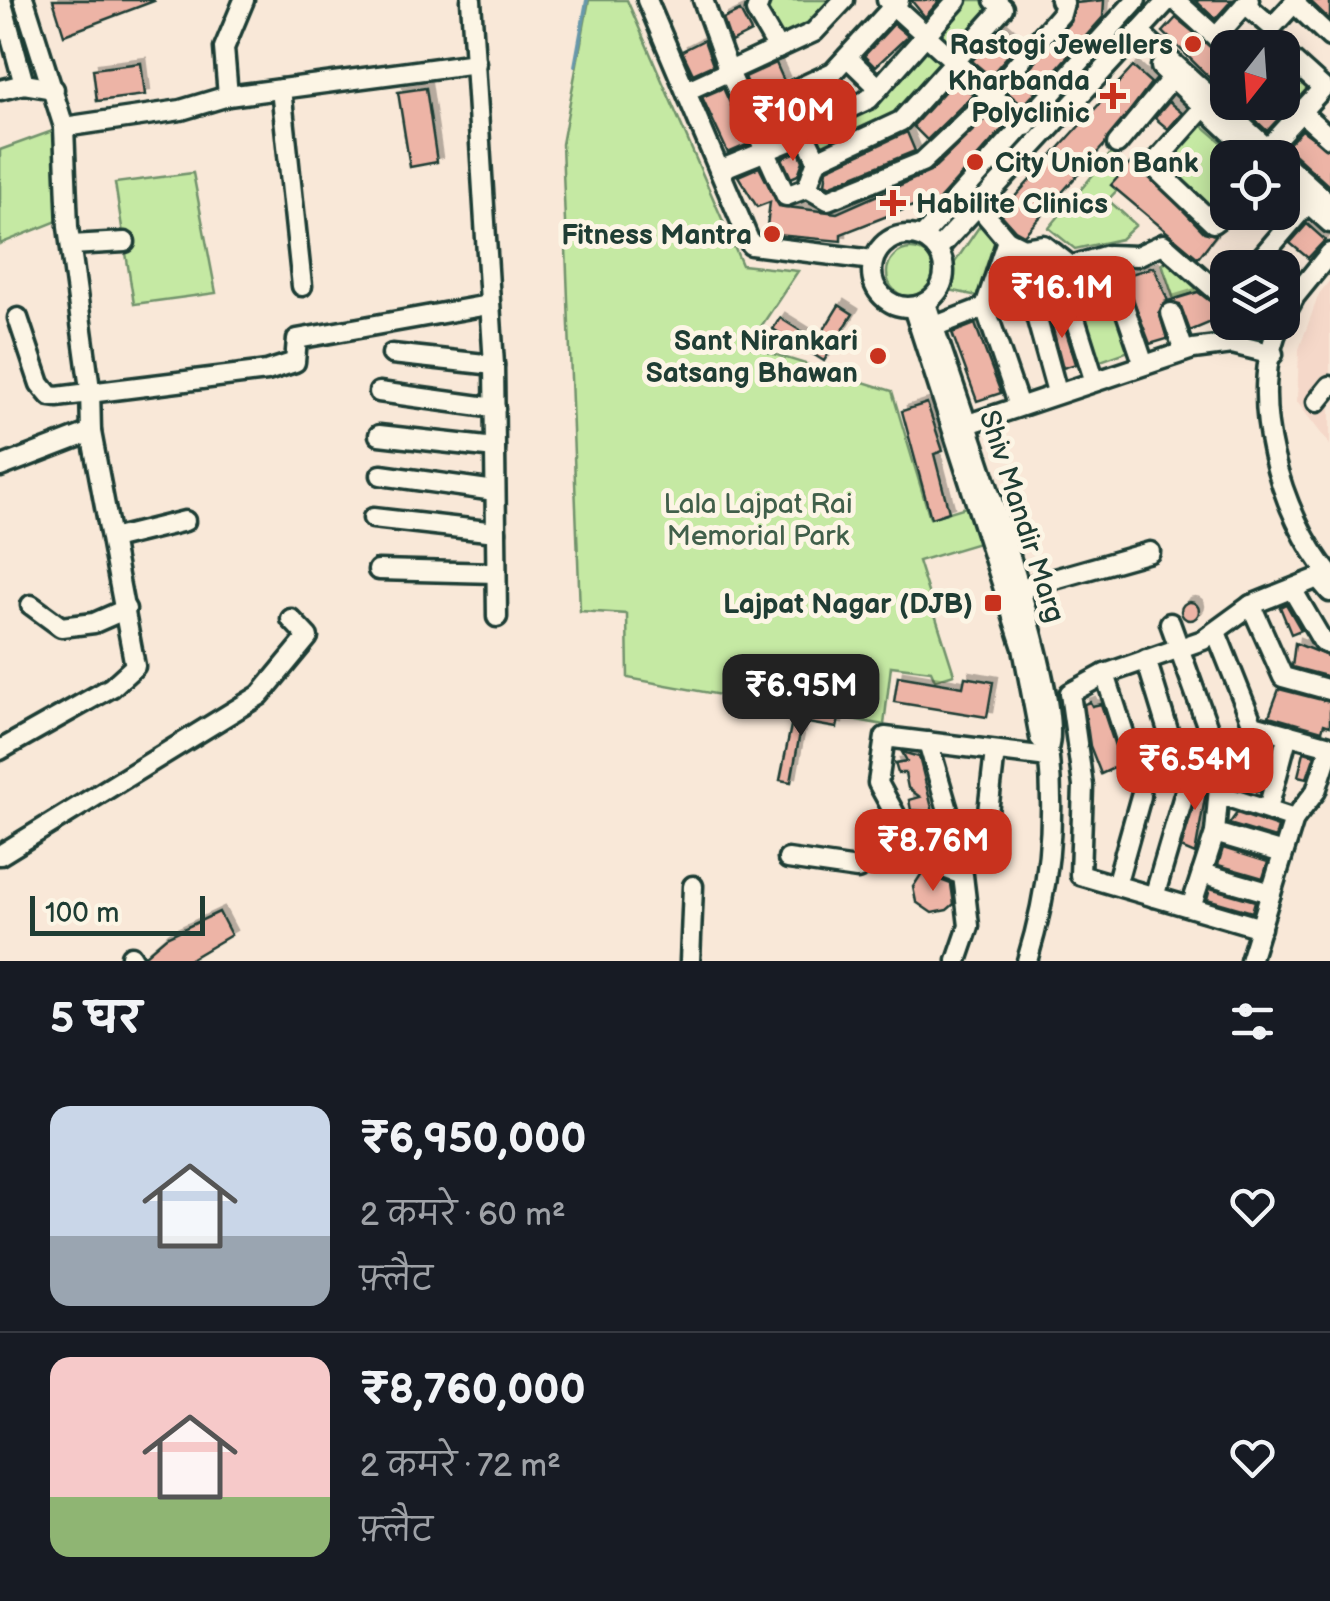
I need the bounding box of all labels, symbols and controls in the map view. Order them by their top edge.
place label: Rastogi Jewellers [949,29,1173,62]
north arrow [1210,30,1300,120]
map controls [1210,30,1300,340]
marker: Rastogi Jewellers [1182,33,1204,55]
place label: Kharbanda Polyclinic [948,65,1090,130]
pin: ₹10M [734,79,852,164]
marker: Kharbanda Polyclinic [1100,83,1126,109]
text: ₹10M [752,92,834,131]
button: locate [1210,140,1300,230]
place label: City Union Bank [995,147,1199,180]
marker: City Union Bank [964,151,986,173]
place label: Habilite Clinics [916,188,1108,221]
marker: Habilite Clinics [880,190,906,216]
place label: Fitness Mantra [561,219,752,252]
marker: Fitness Mantra [761,223,783,245]
button: layers [1210,250,1300,340]
pin: ₹16.1M [981,256,1143,341]
text: ₹16.1M [1011,269,1113,308]
place label: Sant Nirankari Satsang Bhawan [646,325,858,390]
marker: Sant Nirankari Satsang Bhawan [867,345,889,367]
street label: Shiv Mandir Marg [972,406,1071,627]
park label: Lala Lajpat Rai Memorial Park [664,488,852,553]
place label: Lajpat Nagar (DJB) [723,588,973,621]
marker: Lajpat Nagar (DJB) [982,592,1004,614]
pin: ₹6.95M [720,654,882,739]
text: ₹6.95M [744,667,858,706]
pin: ₹6.54M [1114,728,1276,813]
text: ₹6.54M [1138,741,1252,780]
pin: ₹8.76M [852,809,1014,894]
text: ₹8.76M [877,822,989,861]
scale bar [30,891,205,936]
text: 100 m [45,897,119,930]
text: 5 घर [50,994,141,1045]
icon: filters [1225,994,1280,1049]
text: ₹6,950,000 [360,1114,586,1165]
icon: home [130,1146,250,1266]
icon: heart [1225,1179,1280,1234]
text: 2 कमरे · 60 m² [360,1196,565,1235]
text: फ़्लैट [360,1261,433,1300]
text: ₹8,760,000 [360,1365,586,1416]
icon: home [130,1397,250,1517]
icon: heart [1225,1430,1280,1485]
text: 2 कमरे · 72 m² [360,1447,561,1486]
text: फ़्लैट [360,1512,433,1551]

